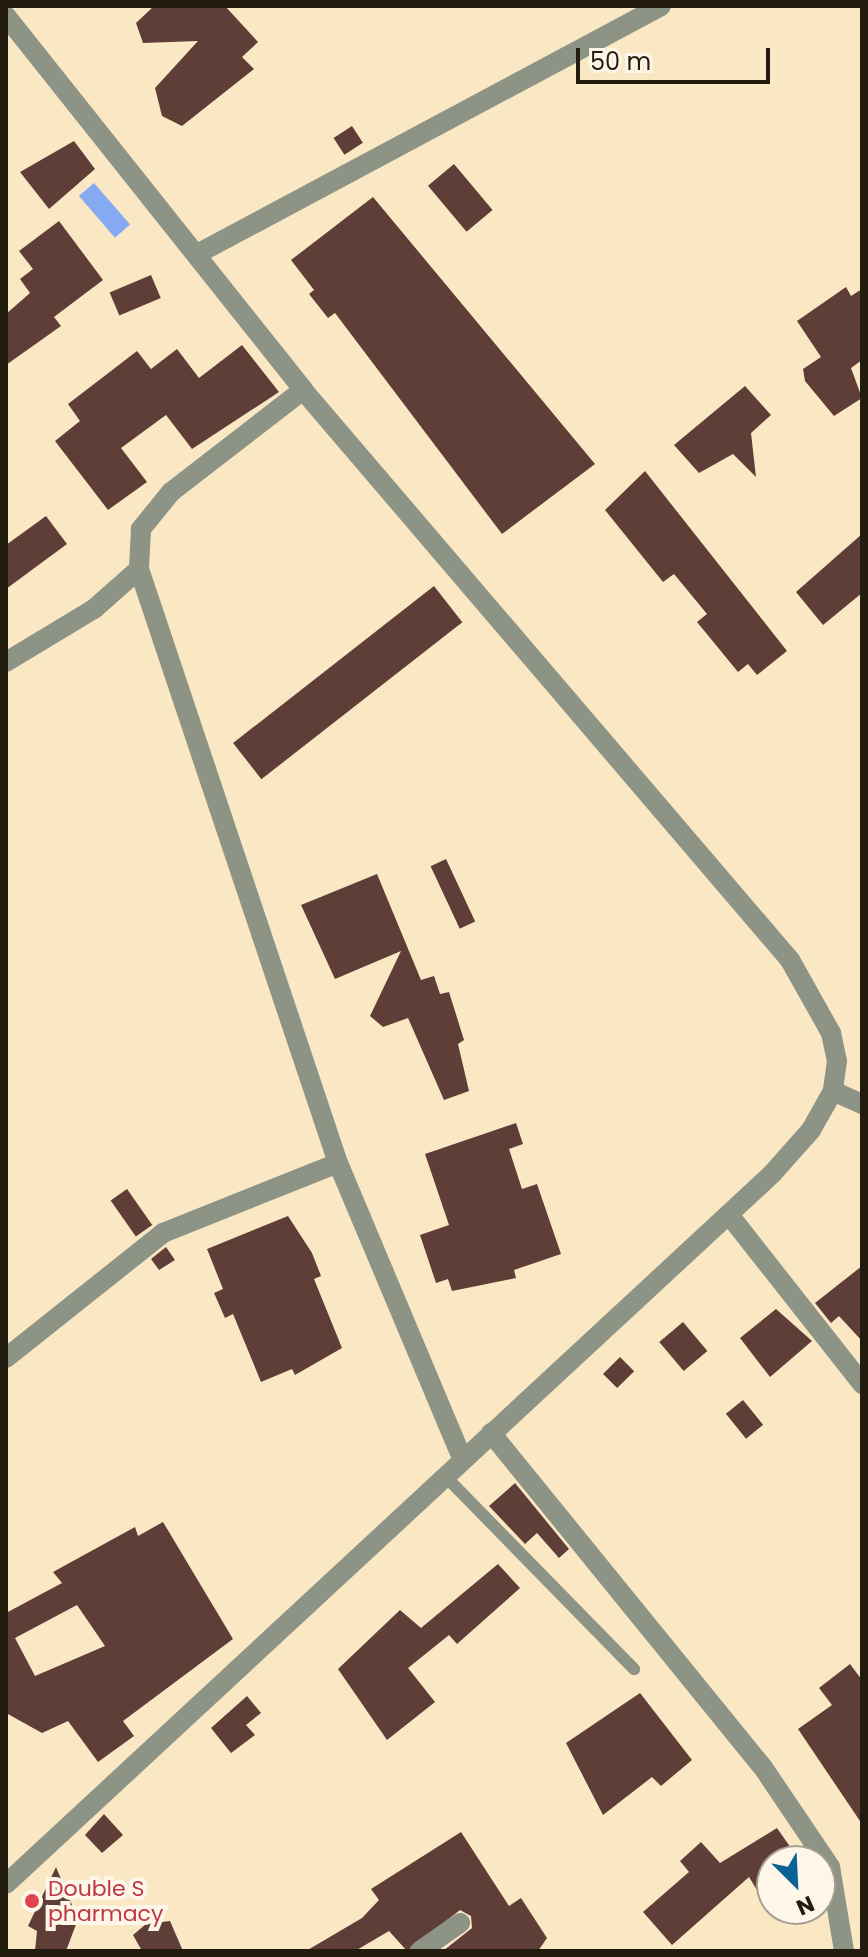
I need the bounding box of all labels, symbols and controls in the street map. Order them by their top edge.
scale bar [580,32,774,82]
text: 50 m [590,45,651,78]
north arrow [756,1845,836,1925]
place label: Double S pharmacy [48,1875,163,1926]
text: N [791,1888,819,1923]
marker: Double S pharmacy [23,1892,41,1910]

